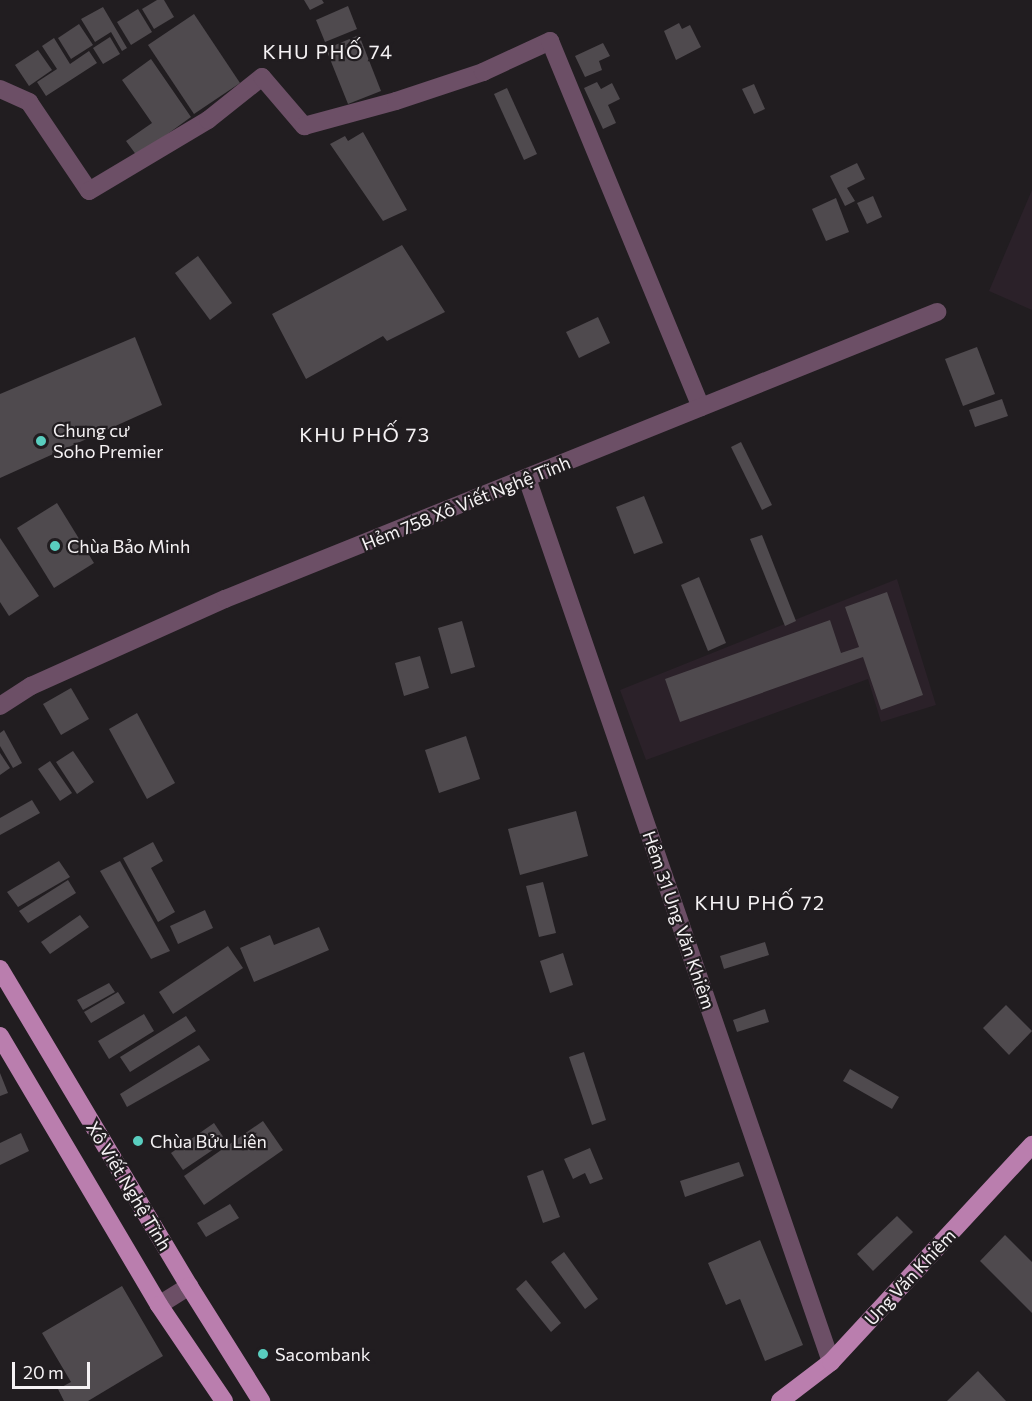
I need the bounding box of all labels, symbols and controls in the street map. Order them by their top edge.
district label: KHU PHỐ 74 [263,39,393,63]
place label: Chung cư Soho Premier [53,420,164,462]
district label: KHU PHỐ 73 [299,422,431,446]
marker: Chung cư Soho Premier [34,434,48,448]
street label: Hẻm 758 Xô Viết Nghệ Tĩnh [359,451,573,555]
place label: Chùa Bảo Minh [67,535,190,557]
marker: Chùa Bảo Minh [48,539,62,553]
street label: Hẻm 31 Ung Văn Khiêm [638,828,720,1012]
district label: KHU PHỐ 72 [694,890,826,914]
street label: Xô Viết Nghệ Tĩnh [82,1118,176,1254]
place label: Chùa Bửu Liên [150,1130,267,1152]
marker: Chùa Bửu Liên [131,1134,145,1148]
street label: Ung Văn Khiêm [860,1225,960,1329]
place label: Sacombank [275,1343,370,1365]
marker: Sacombank [256,1347,270,1361]
scale bar [15,1350,93,1388]
text: 20 m [23,1361,64,1383]

